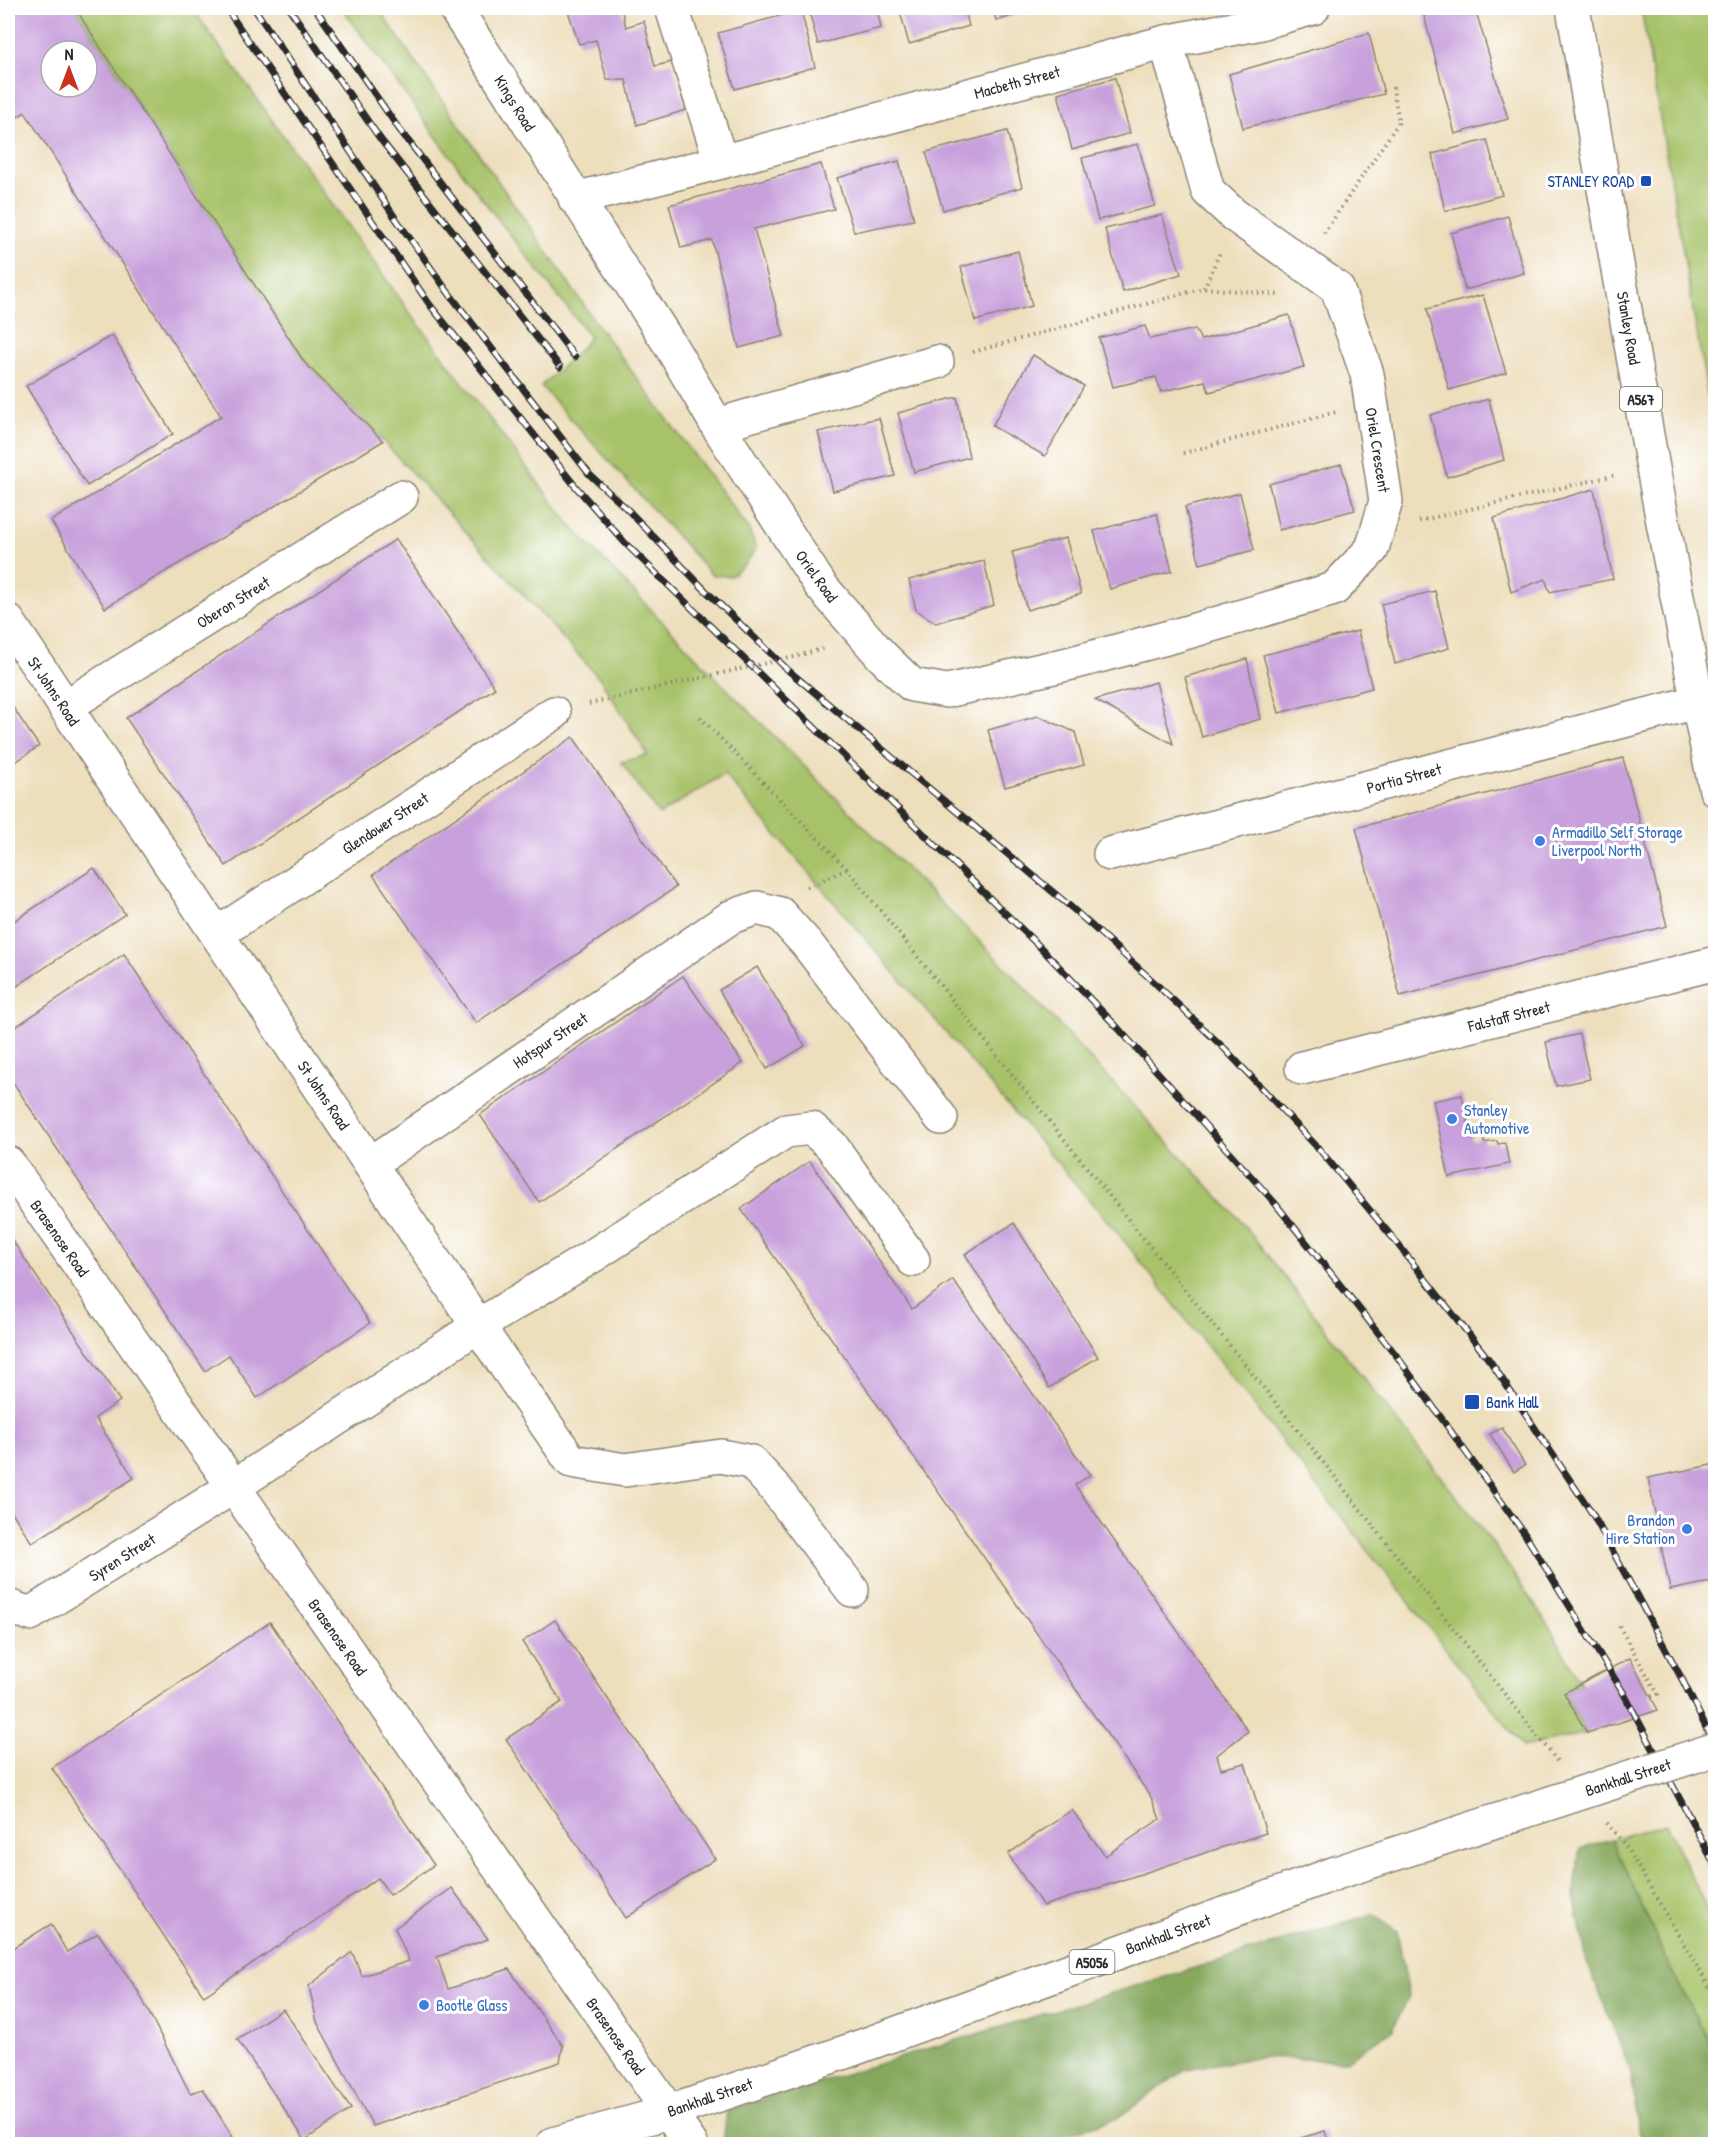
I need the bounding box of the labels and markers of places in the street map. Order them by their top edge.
place label: STANLEY ROAD [1548,170,1634,192]
marker: STANLEY ROAD [1639,174,1653,188]
place label: Armadillo Self Storage Liverpool North [1552,821,1683,861]
marker: Armadillo Self Storage Liverpool North [1533,834,1547,848]
place label: Stanley Automotive [1464,1099,1530,1139]
marker: Stanley Automotive [1445,1112,1459,1126]
place label: Bank Hall [1486,1391,1539,1413]
marker: Bank Hall [1463,1393,1481,1411]
place label: Brandon Hire Station [1606,1509,1675,1549]
marker: Brandon Hire Station [1680,1522,1694,1536]
place label: Bootle Glass [436,1994,507,2016]
marker: Bootle Glass [417,1998,431,2012]

